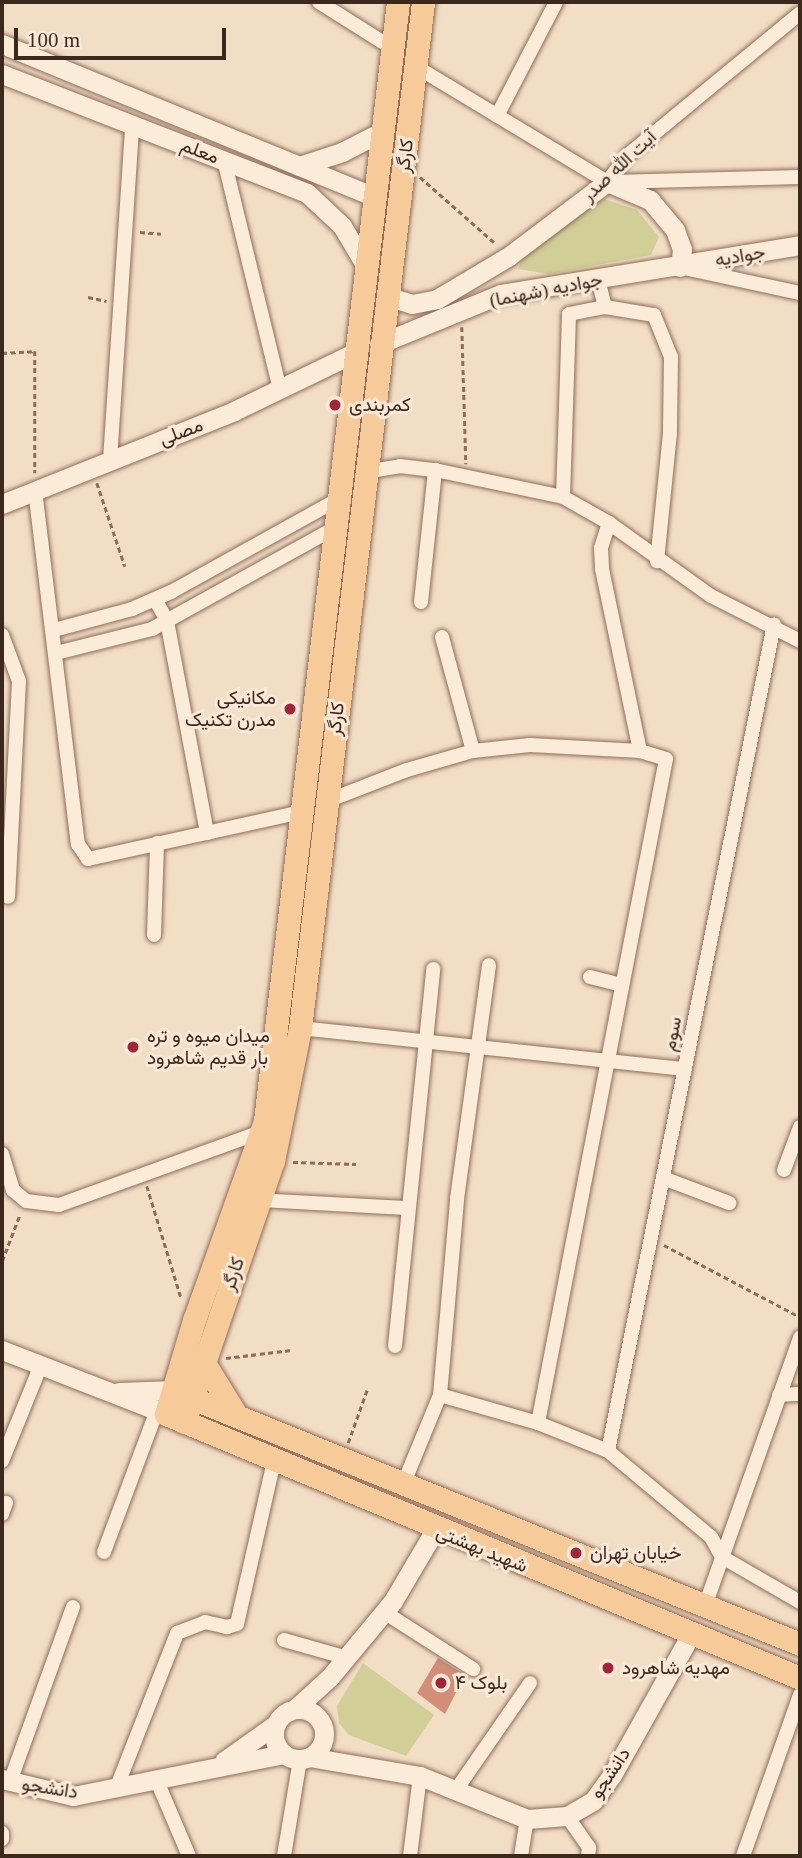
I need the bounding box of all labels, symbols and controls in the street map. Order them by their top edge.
scale bar [18,14,229,58]
text: 100 m [27,28,80,52]
street label: آیت الله صدر [577,126,661,206]
street label: معلم [178,133,222,169]
street label: کارگر [392,138,418,174]
street label: جوادیه [713,240,767,272]
street label: جوادیه (شهنما) [488,268,604,312]
place label: کمربندی [349,394,411,416]
marker: کمربندی [327,397,343,413]
street label: مصلی [156,413,206,451]
place label: مکانیکی مدرن تکنیک [185,687,276,731]
marker: مکانیکی مدرن تکنیک [282,701,298,717]
street label: کارگر [323,701,349,737]
street label: سوم [657,1015,687,1053]
place label: میدان میوه و تره بار قدیم شاهرود [147,1025,270,1069]
marker: میدان میوه و تره بار قدیم شاهرود [125,1039,141,1055]
street label: کارگر [217,1254,249,1294]
street label: شهید بهشتی [433,1520,531,1578]
place label: خیابان تهران [590,1542,681,1564]
marker: خیابان تهران [568,1545,584,1561]
place label: مهدیه شاهرود [622,1657,730,1679]
marker: مهدیه شاهرود [600,1660,616,1676]
place label: بلوک ۴ [455,1672,507,1694]
marker: بلوک ۴ [433,1675,449,1691]
street label: دانشجو [585,1743,635,1803]
street label: دانشجو [20,1772,80,1804]

